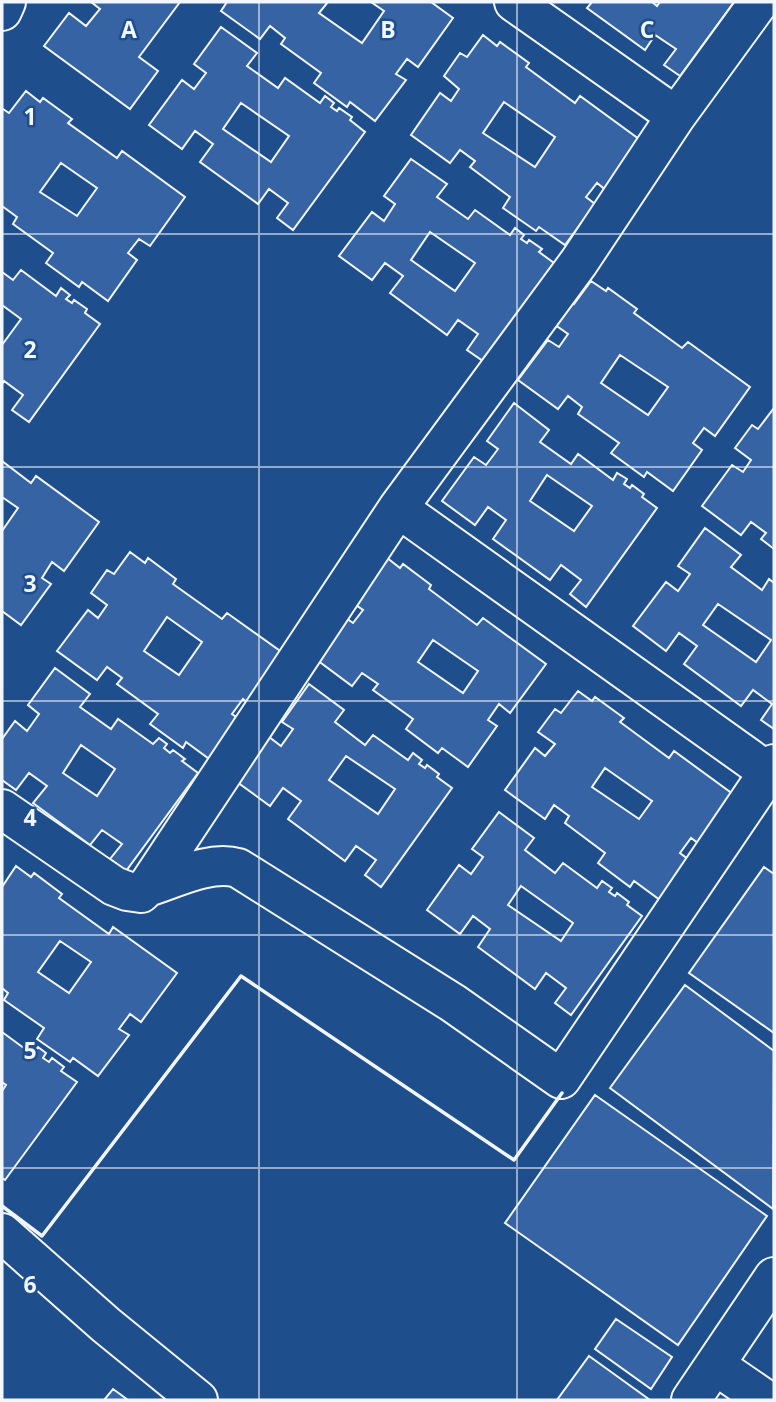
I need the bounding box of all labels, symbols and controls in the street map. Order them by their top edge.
text: A [121,13,137,45]
text: B [380,13,396,45]
text: C [640,13,654,45]
text: 1 [23,100,37,132]
text: 2 [23,333,37,365]
text: 3 [23,567,37,599]
text: 4 [23,801,37,833]
text: 5 [23,1034,37,1066]
text: 6 [23,1268,37,1300]

